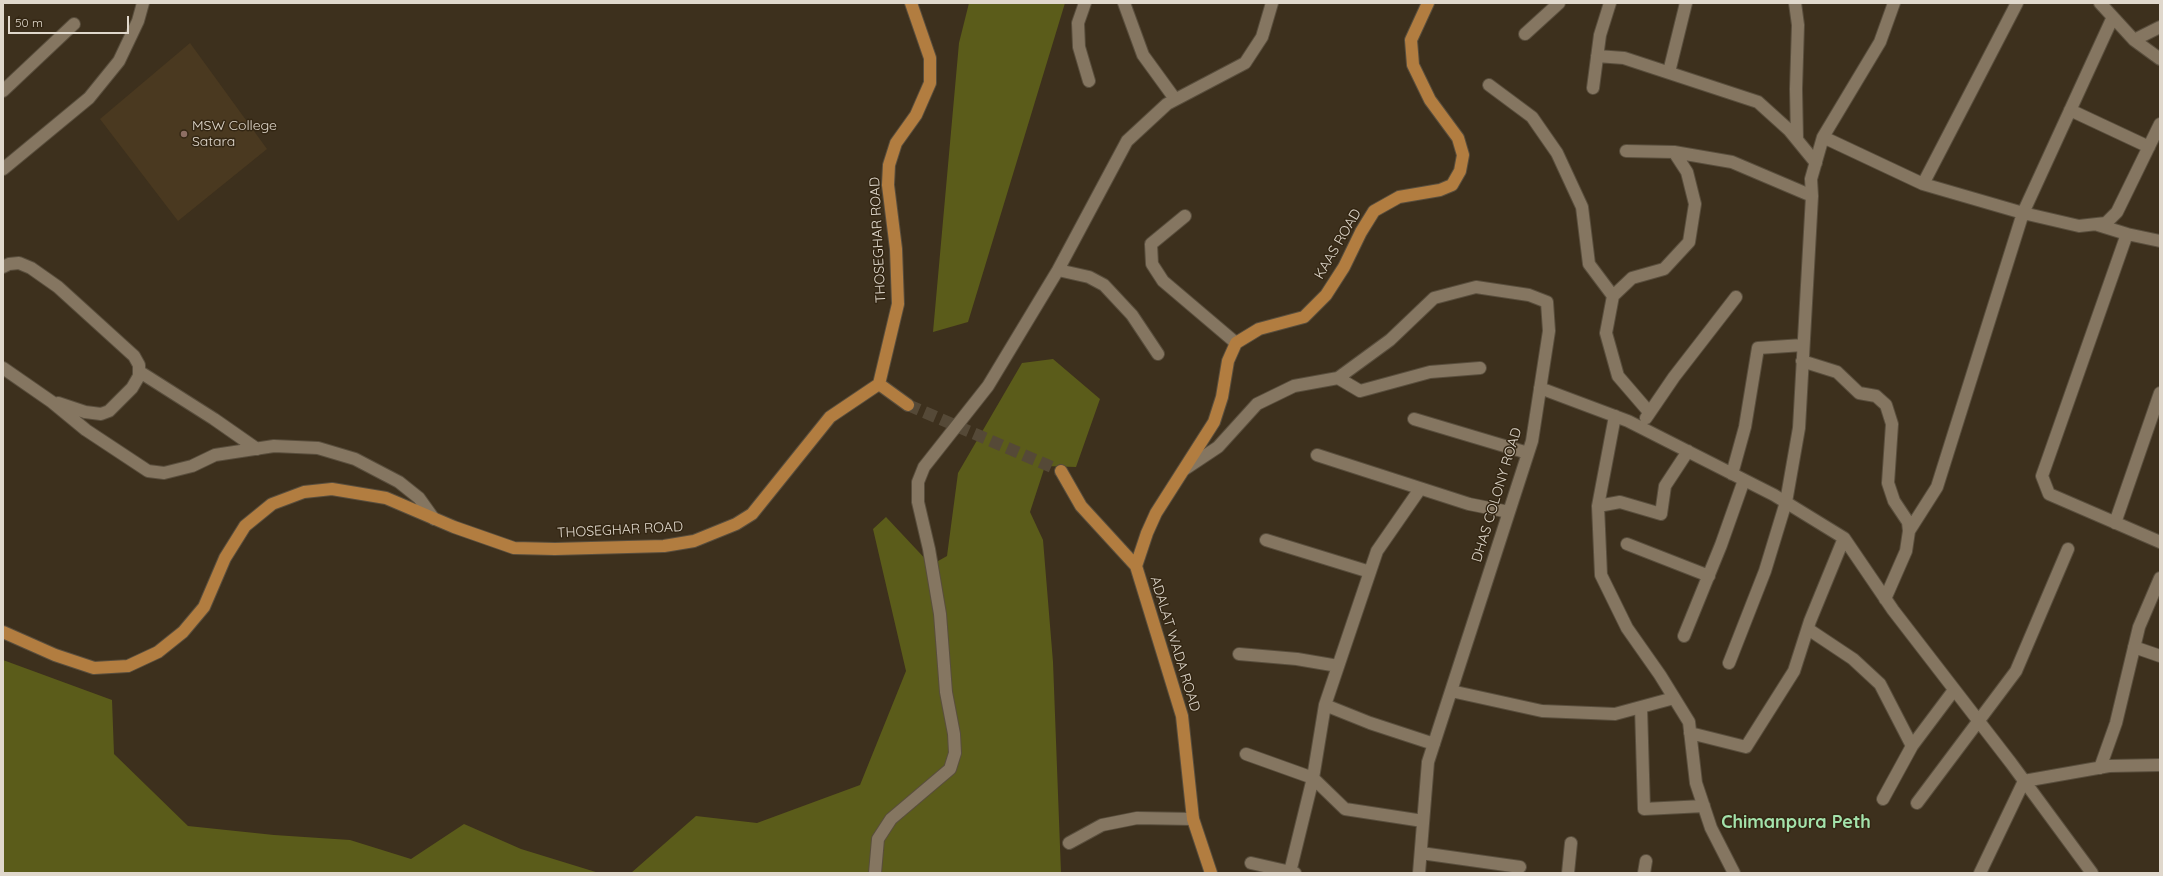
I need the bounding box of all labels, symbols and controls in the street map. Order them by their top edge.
scale bar [10,8,131,34]
text: 50 m [15,15,43,30]
place label: MSW College Satara [192,118,277,150]
marker: MSW College Satara [179,129,189,139]
street label: THOSEGHAR ROAD [866,177,890,303]
street label: KAAS ROAD [1311,206,1365,282]
street label: DHAS COLONY ROAD [1469,426,1525,564]
street label: THOSEGHAR ROAD [557,518,683,542]
street label: ADALAT WADA ROAD [1146,574,1204,714]
district label: Chimanpura Peth [1721,812,1871,834]

